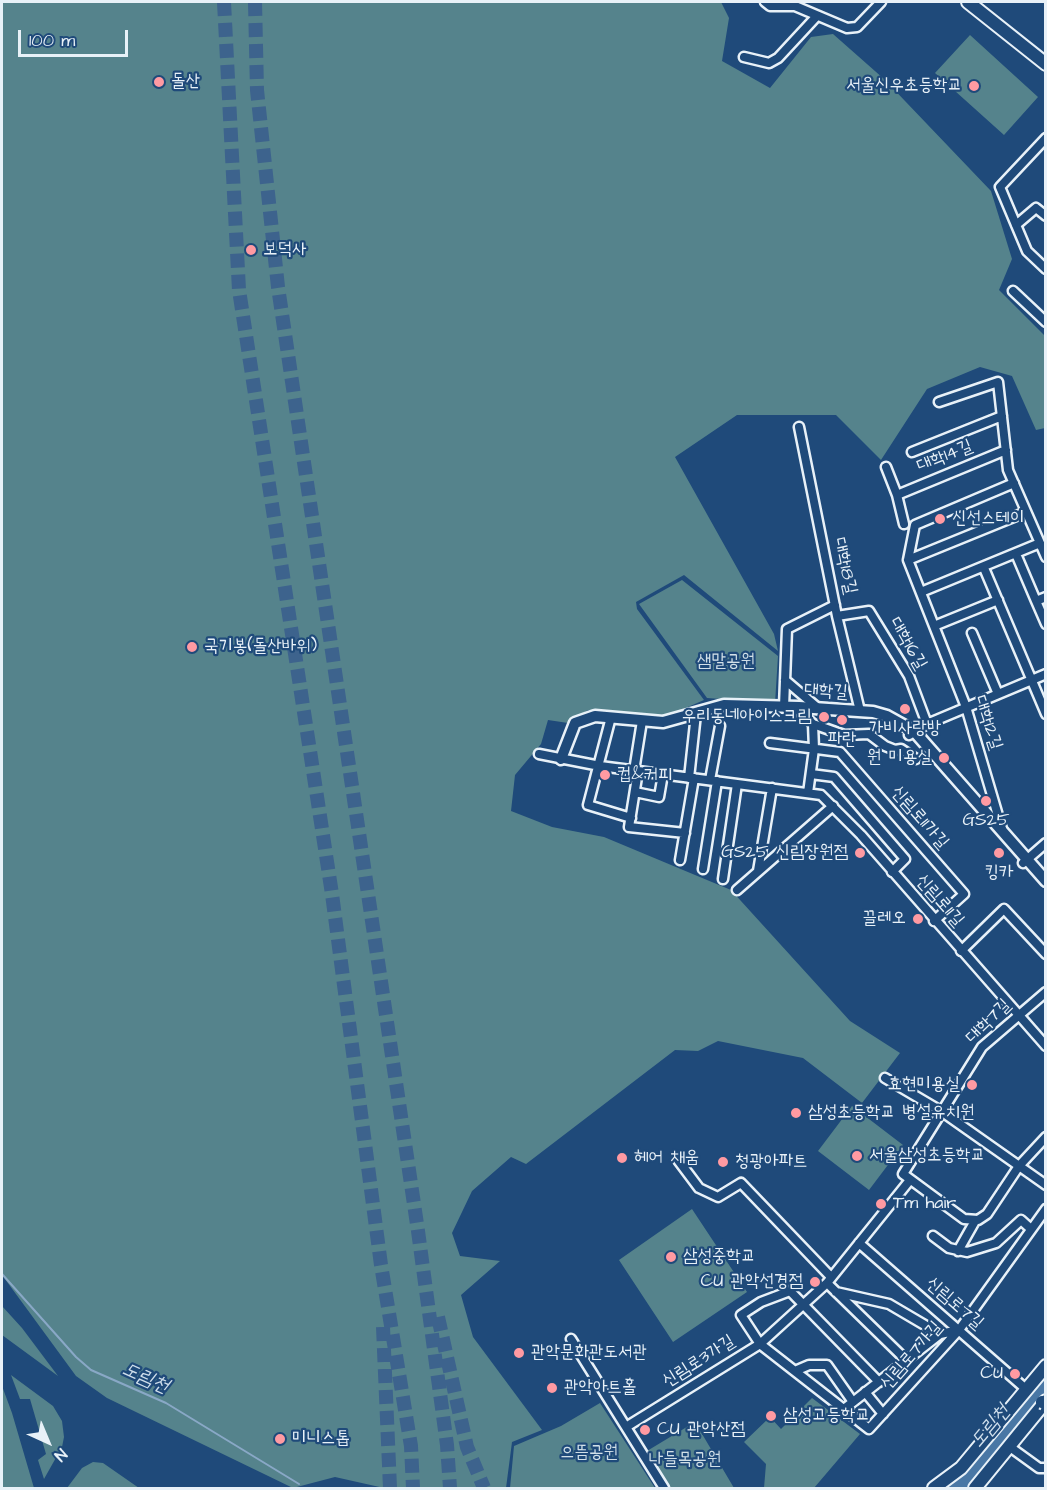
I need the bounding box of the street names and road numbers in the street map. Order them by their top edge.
street label: 대학14길 [914,436,976,478]
street label: 대학18길 [827,536,861,596]
street label: 대학16길 [883,614,931,674]
street label: 대학길 [804,680,848,704]
street label: 대학12길 [968,693,1006,753]
street label: 신림로11가길 [886,782,952,854]
street label: 신림로11길 [910,870,968,932]
street label: 대학7길 [962,995,1016,1049]
street label: 신림로7길 [921,1273,987,1335]
street label: 신림로7가길 [876,1317,948,1395]
street label: 신림로3가길 [659,1331,739,1393]

